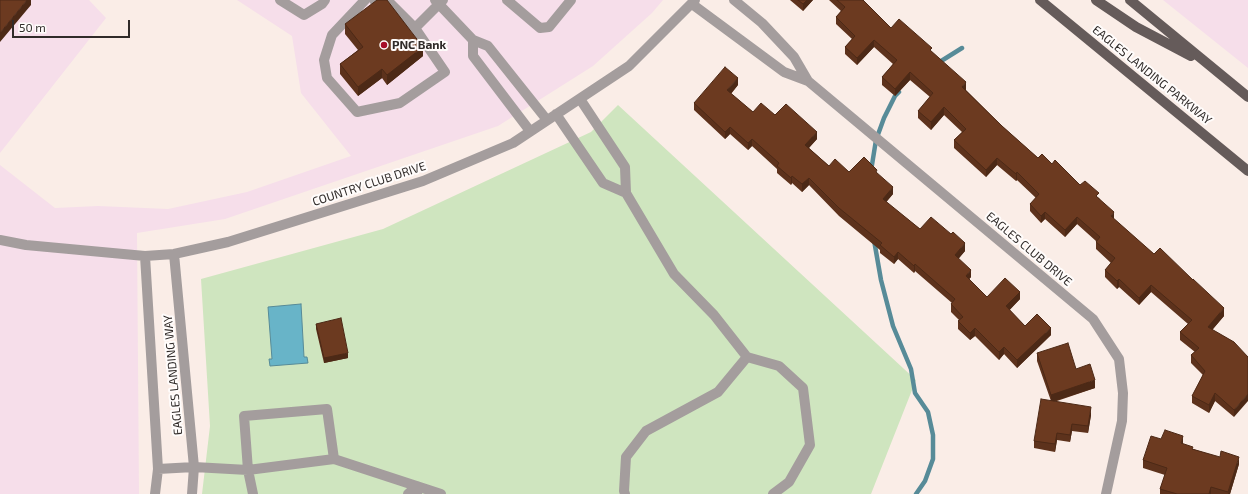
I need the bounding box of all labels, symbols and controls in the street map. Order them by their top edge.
scale bar [14,12,132,38]
text: 50 m [19,20,46,34]
street label: EAGLES LANDING PARKWAY [1089,22,1215,128]
place label: PNC Bank [392,38,446,52]
marker: PNC Bank [379,40,389,50]
street label: COUNTRY CLUB DRIVE [310,159,428,209]
street label: EAGLES CLUB DRIVE [983,209,1075,289]
street label: EAGLES LANDING WAY [161,314,185,436]

